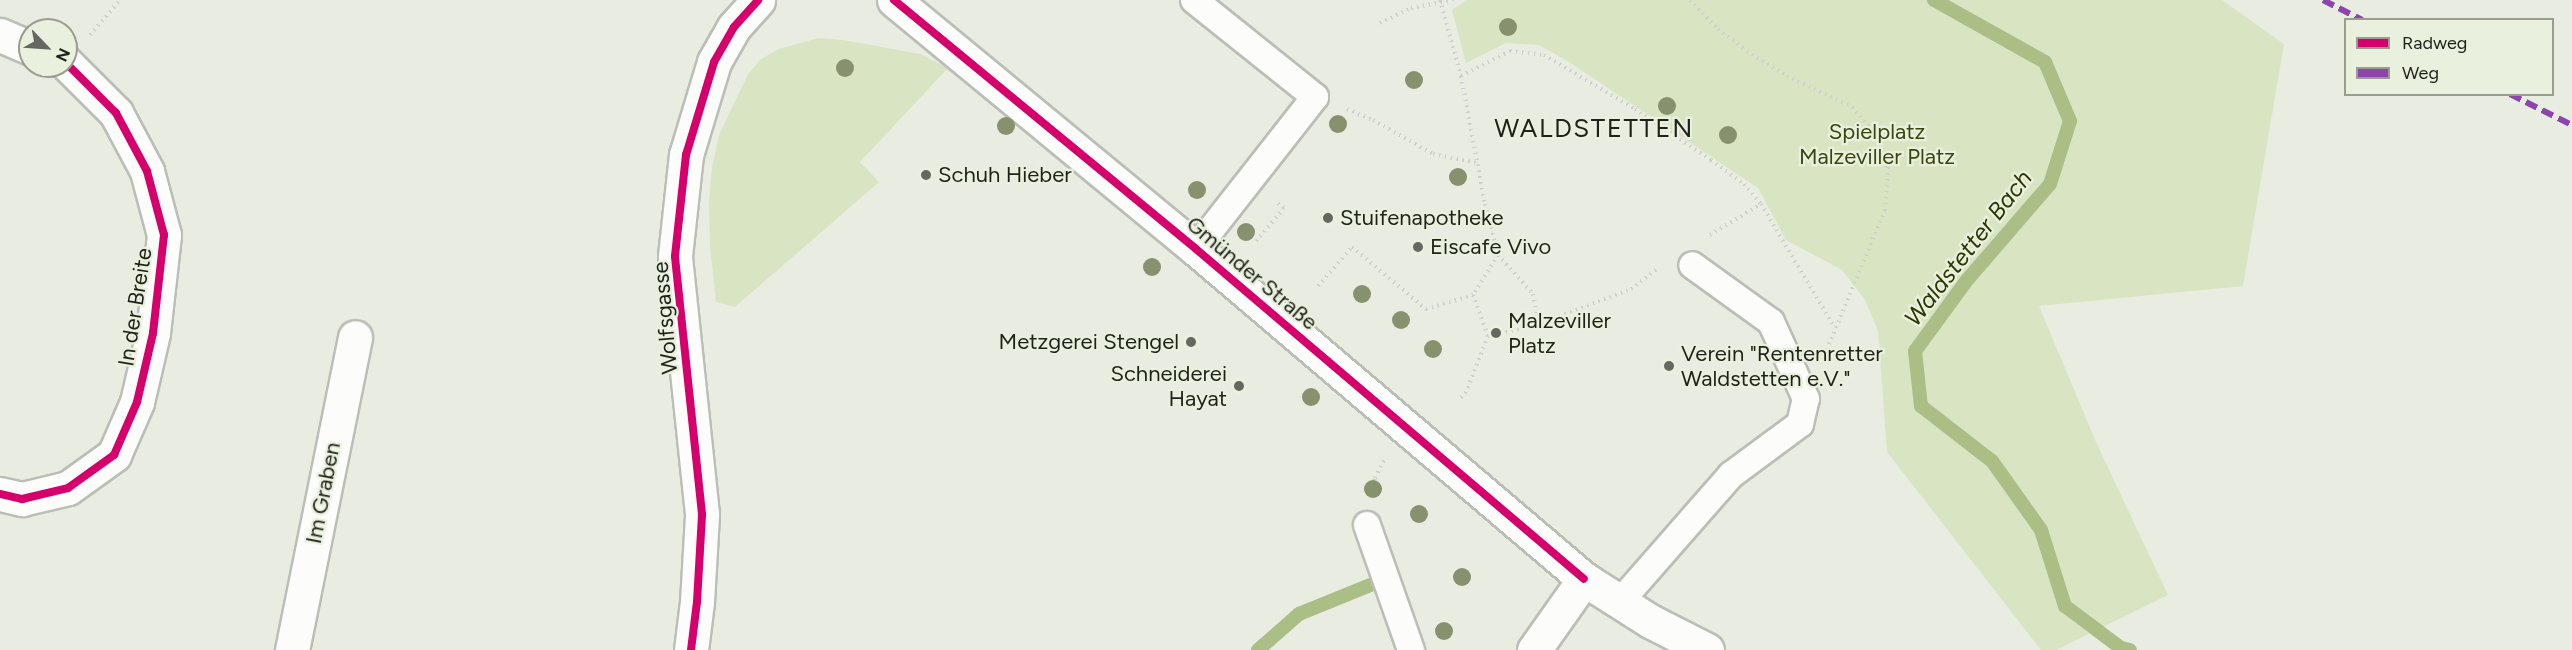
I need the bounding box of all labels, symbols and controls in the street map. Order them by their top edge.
north arrow [18,18,78,78]
legend [2344,18,2554,96]
text: Radweg [2402,32,2467,54]
text: N [52,45,74,65]
text: Weg [2402,62,2439,84]
district label: WALDSTETTEN [1494,113,1694,145]
park label: Spielplatz Malzeviller Platz [1799,118,1955,170]
place label: Schuh Hieber [938,162,1072,188]
water label: Waldstetter Bach [1898,164,2038,332]
marker: Schuh Hieber [919,168,933,182]
place label: Stuifenapotheke [1340,205,1504,231]
street label: Gmünder Straße [1181,211,1323,335]
marker: Stuifenapotheke [1321,211,1335,225]
place label: Eiscafe Vivo [1430,234,1551,260]
marker: Eiscafe Vivo [1411,240,1425,254]
street label: In der Breite [113,246,157,368]
street label: Wolfsgasse [647,261,683,375]
place label: Malzeviller Platz [1508,307,1611,358]
marker: Malzeviller Platz [1489,326,1503,340]
place label: Metzgerei Stengel [999,329,1179,355]
marker: Metzgerei Stengel [1184,335,1198,349]
place label: Verein "Rentenretter Waldstetten e.V." [1681,340,1883,392]
marker: Verein "Rentenretter Waldstetten e.V." [1662,359,1676,373]
place label: Schneiderei Hayat [1110,360,1227,412]
marker: Schneiderei Hayat [1232,379,1246,393]
street label: Im Graben [300,440,346,546]

